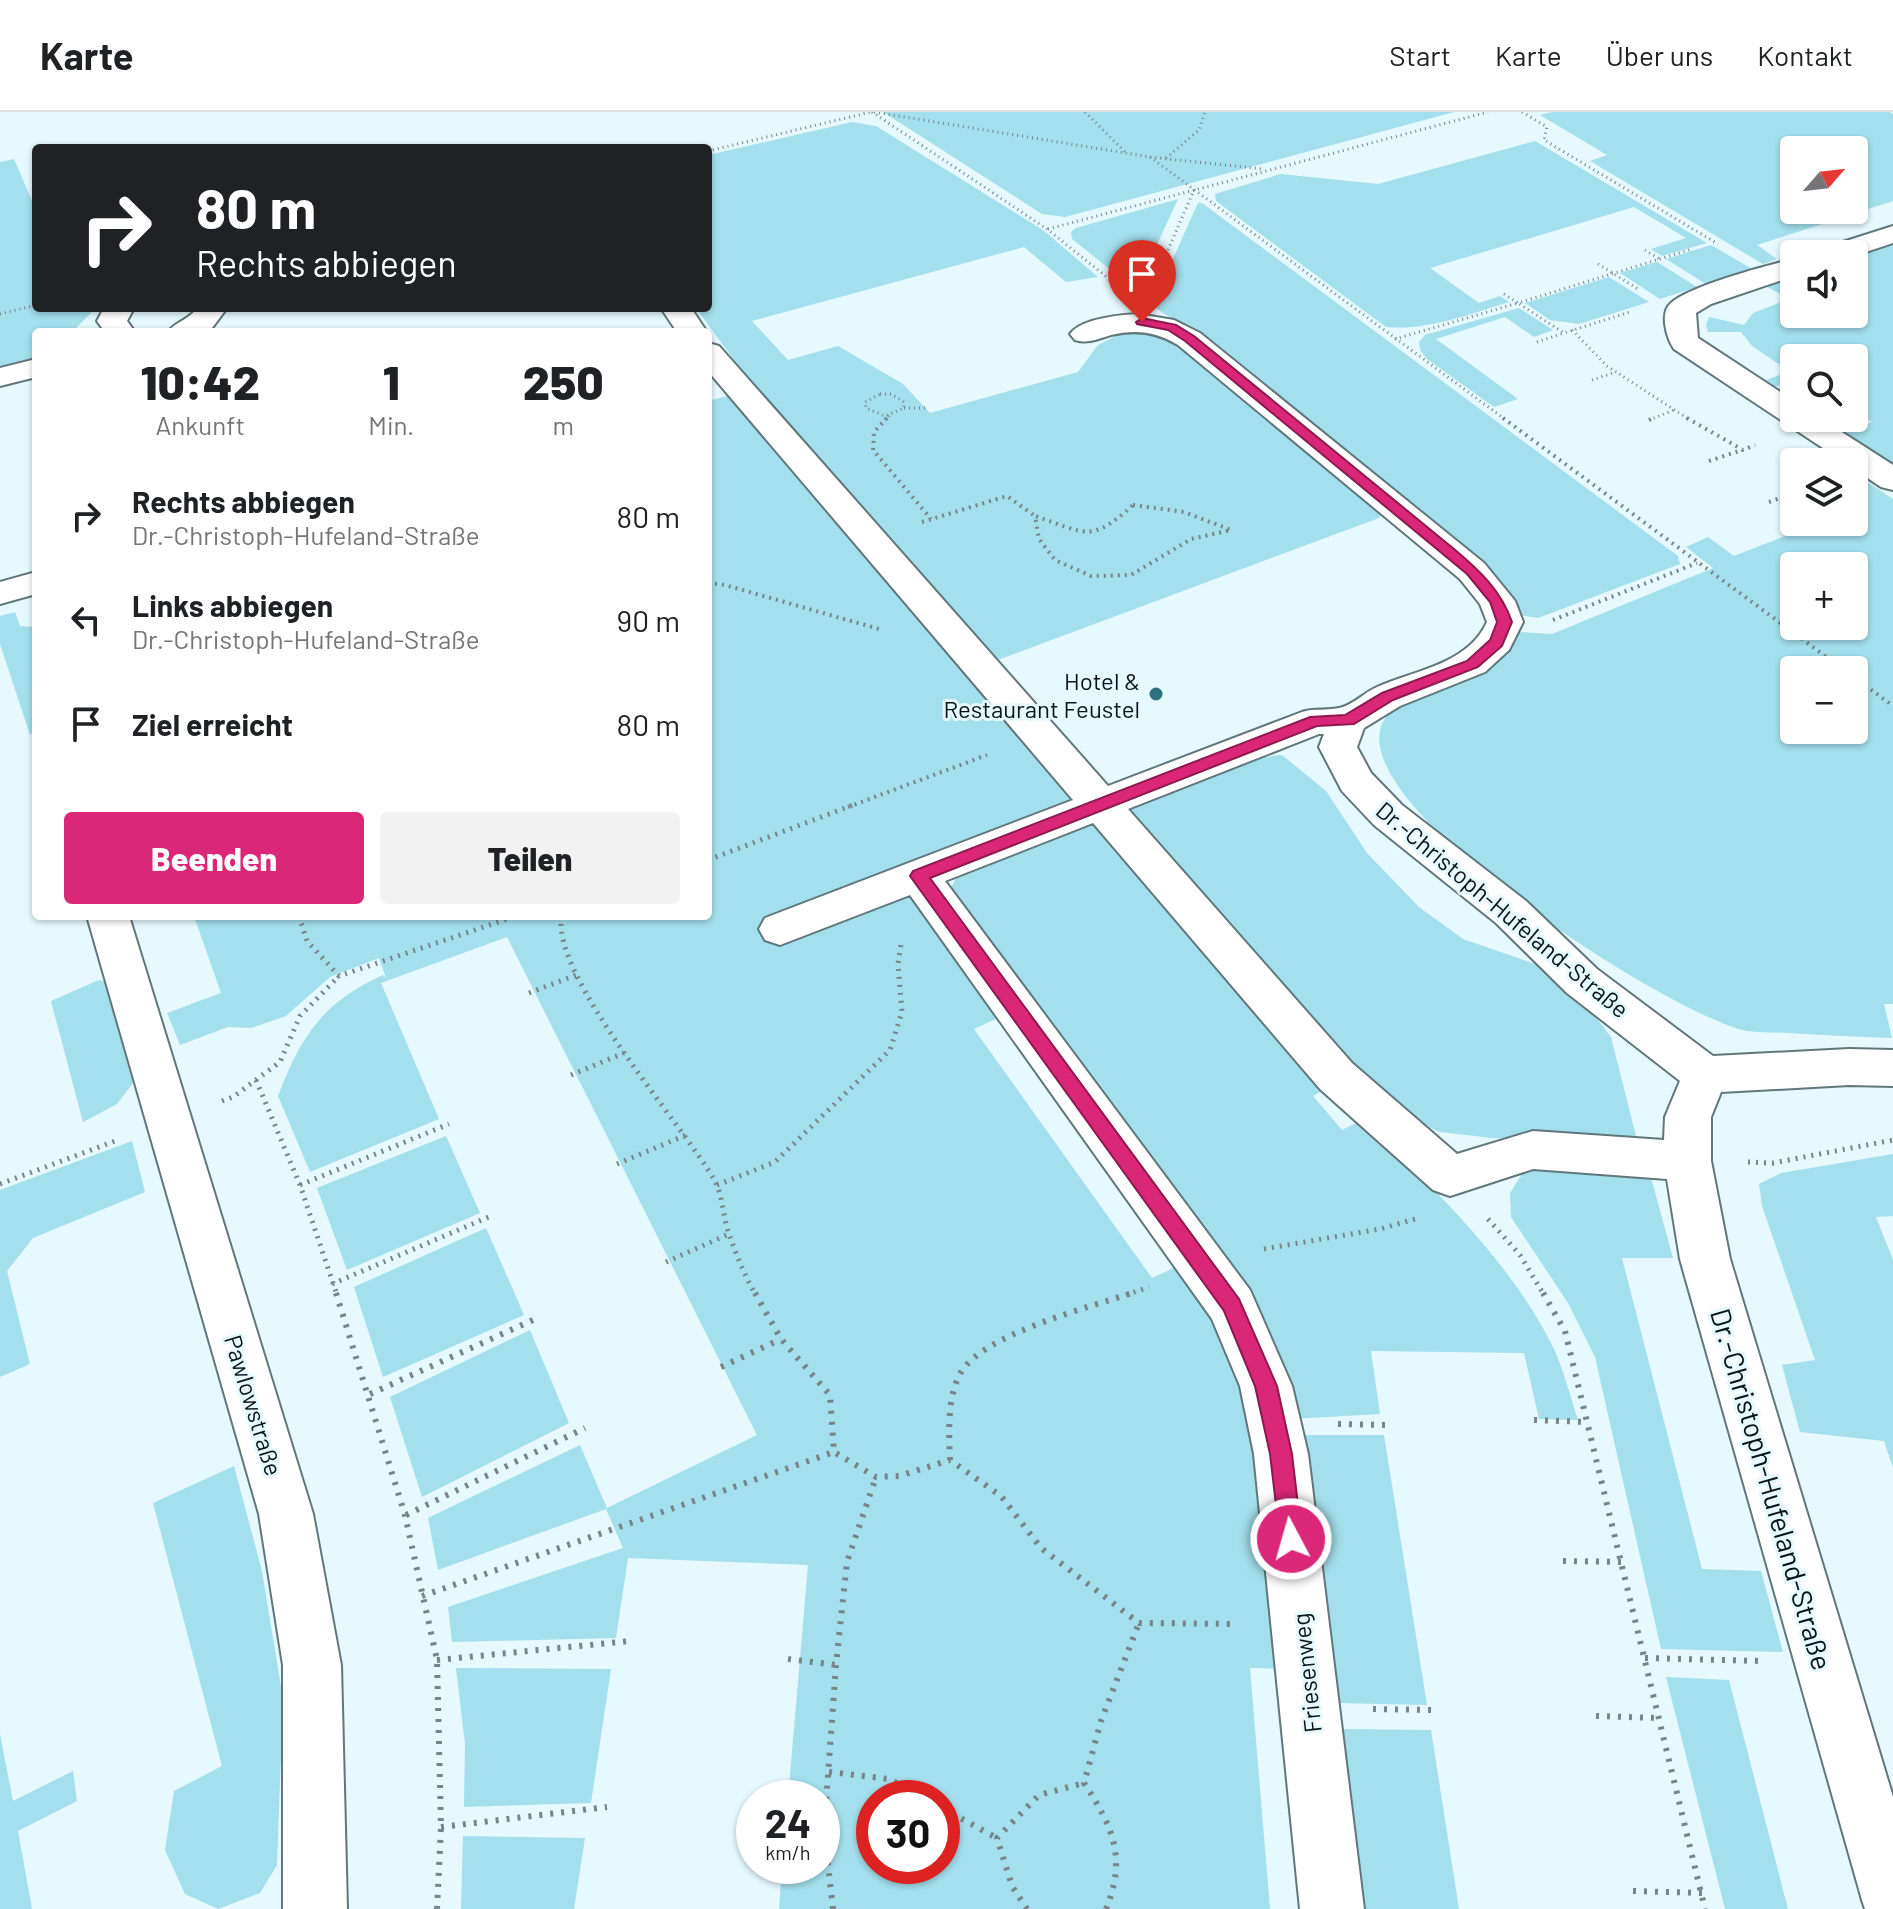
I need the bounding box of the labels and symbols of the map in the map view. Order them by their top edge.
north arrow [1780,136,1868,224]
pin [1108,240,1176,322]
place label: Hotel & Restaurant Feustel [943,666,1140,723]
marker: Hotel & Restaurant Feustel [1147,685,1165,703]
street label: Dr.-Christoph-Hufeland-Straße [1371,795,1635,1023]
street label: Dr.-Christoph-Hufeland-Straße [1704,1304,1840,1674]
street label: Pawlowstraße [219,1331,289,1479]
position arrow [1249,1497,1333,1581]
street label: Friesenweg [1285,1612,1327,1734]
speed limit sign: 30 [856,1780,960,1884]

